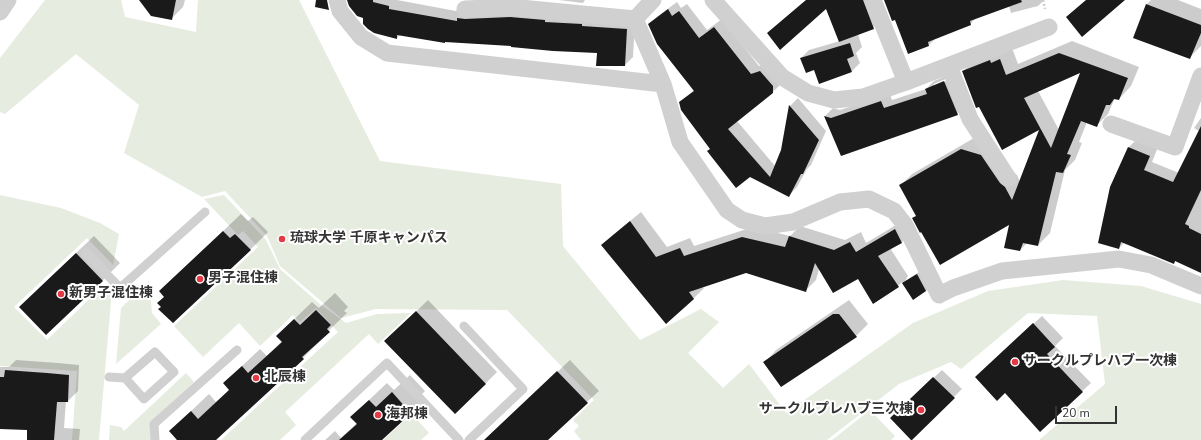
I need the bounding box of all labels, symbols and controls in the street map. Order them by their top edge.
place label: 琉球大学 千原キャンパス [290,231,448,247]
marker: 琉球大学 千原キャンパス [277,234,287,244]
place label: 男子混住棟 [208,271,278,287]
marker: 男子混住棟 [195,274,205,284]
place label: 新男子混住棟 [69,286,153,302]
marker: 新男子混住棟 [56,289,66,299]
place label: サークルプレハブ一次棟 [1023,354,1177,370]
marker: サークルプレハブ一次棟 [1010,357,1020,367]
place label: 北辰棟 [264,370,306,386]
marker: 北辰棟 [251,373,261,383]
scale bar [1057,398,1119,424]
place label: サークルプレハブ三次棟 [759,402,913,418]
marker: サークルプレハブ三次棟 [916,405,926,415]
text: 20 m [1062,405,1090,421]
place label: 海邦棟 [386,407,428,423]
marker: 海邦棟 [373,410,383,420]

